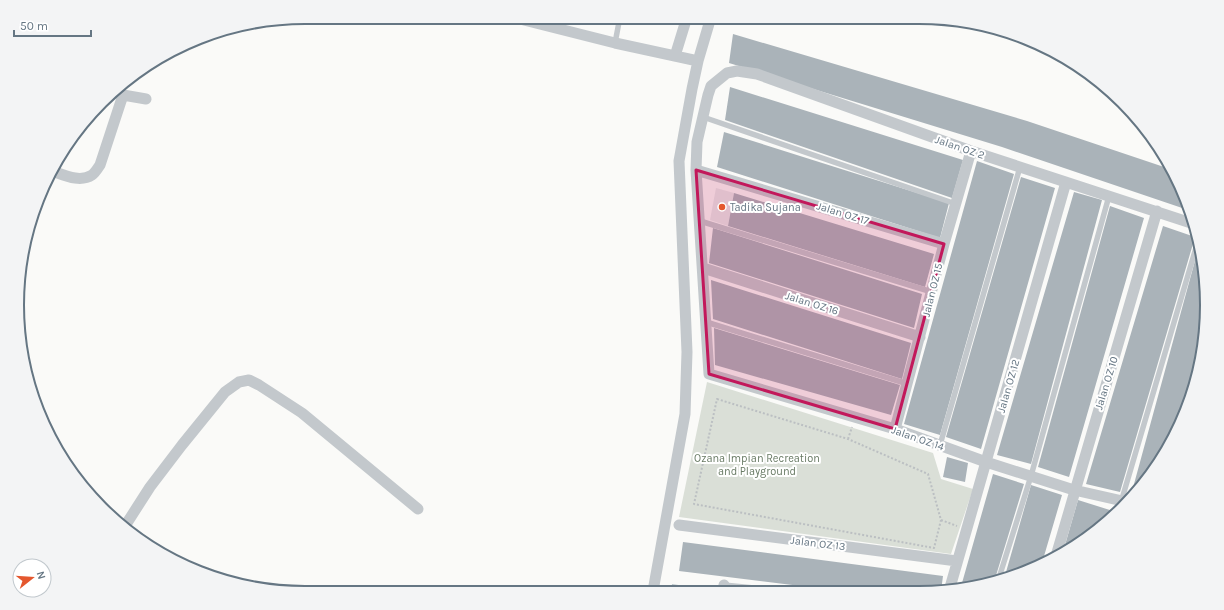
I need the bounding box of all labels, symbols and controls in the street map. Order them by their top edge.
scale bar [14,12,91,38]
text: 50 m [20,19,48,33]
street label: Jalan OZ 2 [933,133,986,162]
street label: Jalan OZ 17 [815,199,871,228]
place label: Tadika Sujana [730,201,801,214]
marker: Tadika Sujana [717,202,727,212]
street label: Jalan OZ 15 [920,262,945,318]
street label: Jalan OZ 16 [784,289,840,318]
street label: Jalan OZ 10 [1092,355,1121,411]
street label: Jalan OZ 12 [995,358,1022,414]
street label: Jalan OZ 14 [890,423,946,454]
park label: Ozana Impian Recreation and Playground [694,452,820,478]
street label: Jalan OZ 13 [790,534,846,553]
north arrow [12,558,52,598]
text: N [34,570,48,581]

